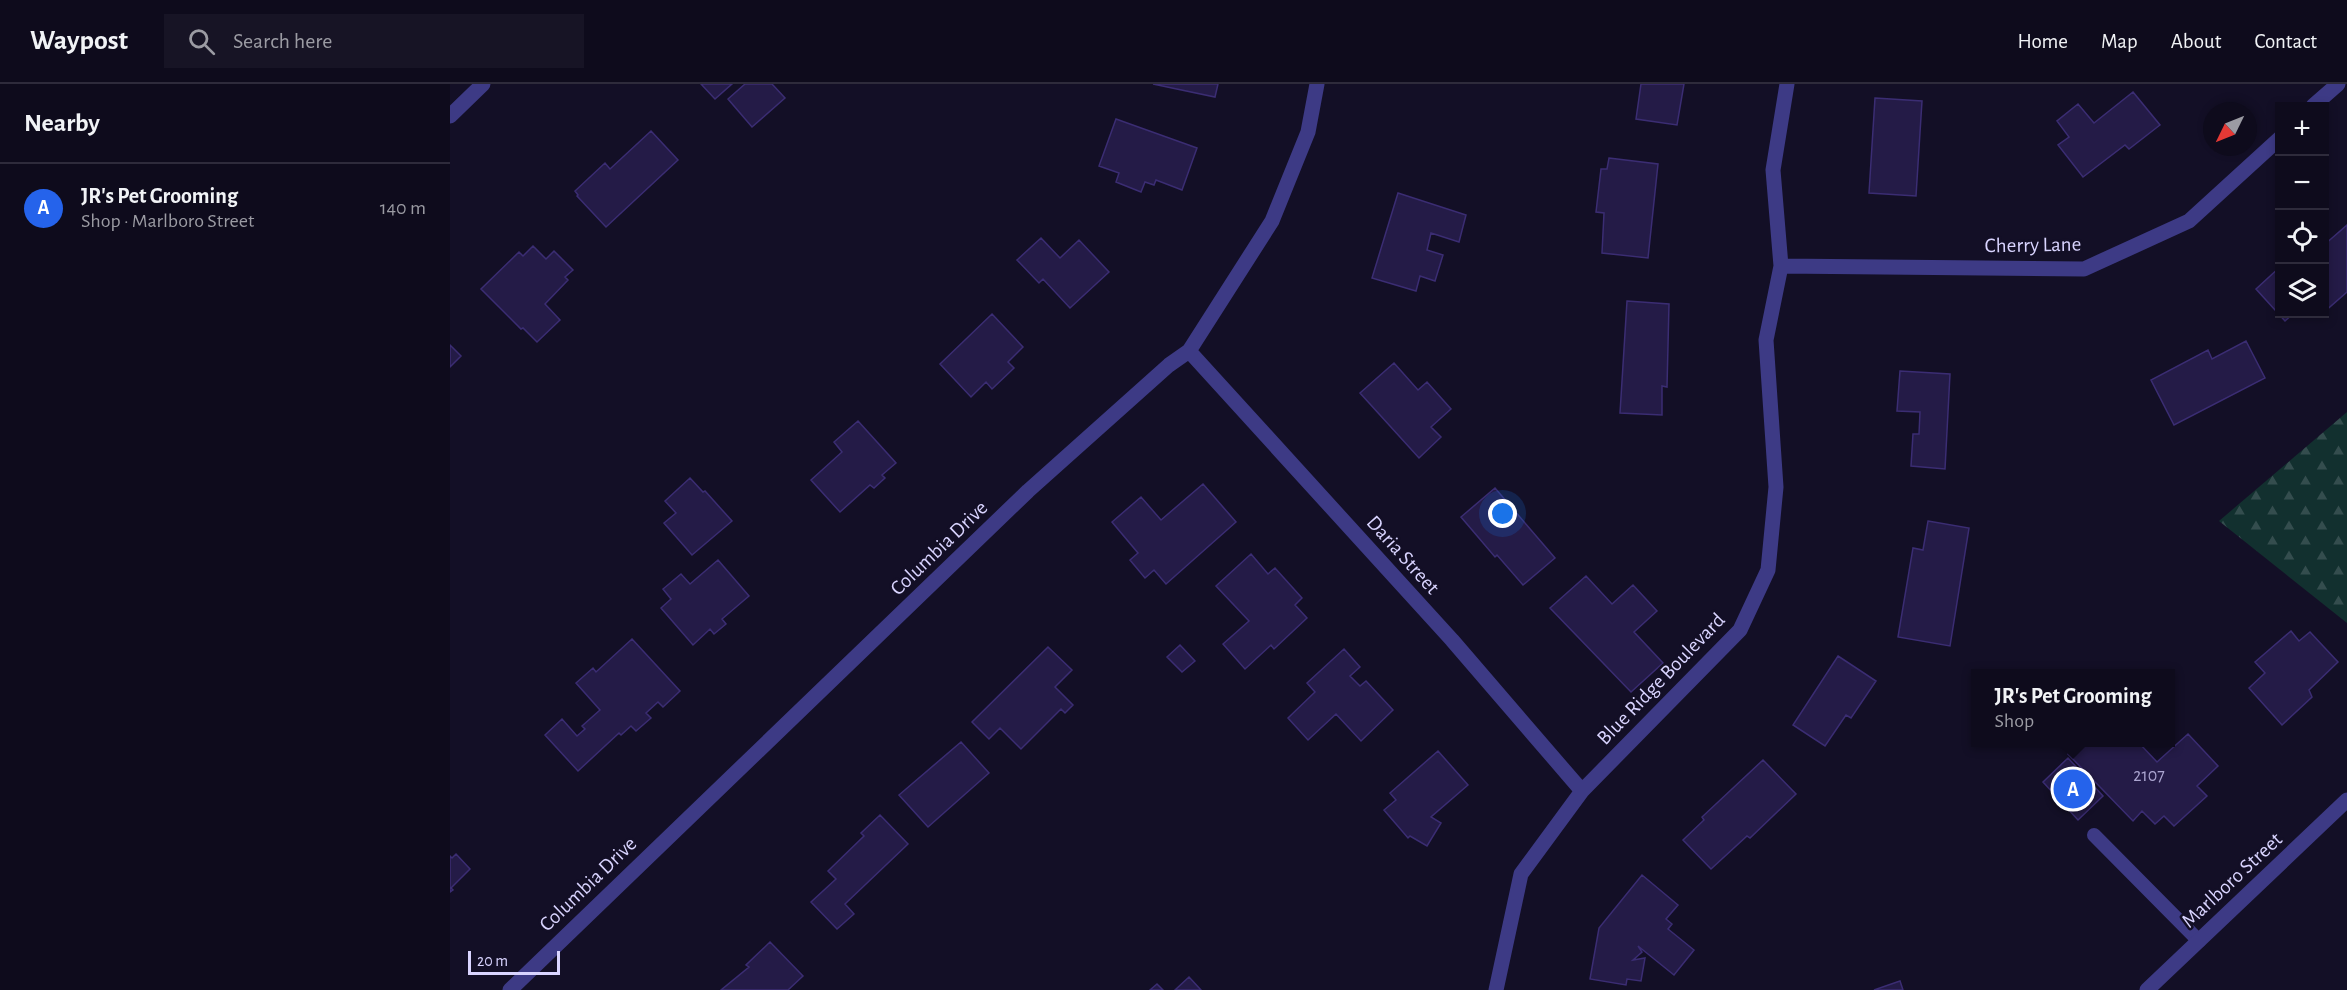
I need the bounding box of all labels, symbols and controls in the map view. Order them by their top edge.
search box [164,14,584,68]
icon: search [185,25,218,58]
text: Waypost [30,27,128,55]
text: Search here [233,30,333,52]
text: Home [2017,31,2068,52]
text: Map [2101,31,2138,52]
text: About [2171,31,2221,52]
text: Contact [2254,31,2317,52]
north arrow [2203,102,2257,156]
map controls [2275,102,2329,318]
button: + [2275,102,2329,156]
text: Nearby [24,110,100,136]
button: − [2275,156,2329,210]
text: JR's Pet Grooming [81,185,238,207]
text: A [38,198,50,218]
text: 140 m [380,198,426,218]
button: locate [2275,210,2329,264]
text: Shop · Marlboro Street [81,211,254,231]
street label: Cherry Lane [1985,234,2081,256]
button: layers [2275,264,2329,318]
street label: Columbia Drive [886,497,992,599]
your location [1488,499,1517,528]
street label: Daria Street [1363,512,1444,598]
street label: Blue Ridge Boulevard [1593,609,1729,749]
popup [1971,669,2175,747]
text: JR's Pet Grooming [1995,685,2151,707]
text: Shop [1995,711,2034,731]
pin: A [2054,766,2092,812]
house number: 2107 [2133,767,2165,785]
street label: Marlboro Street [2178,828,2286,932]
street label: Columbia Drive [535,833,641,935]
scale bar [468,948,560,976]
text: 20 m [477,953,508,969]

